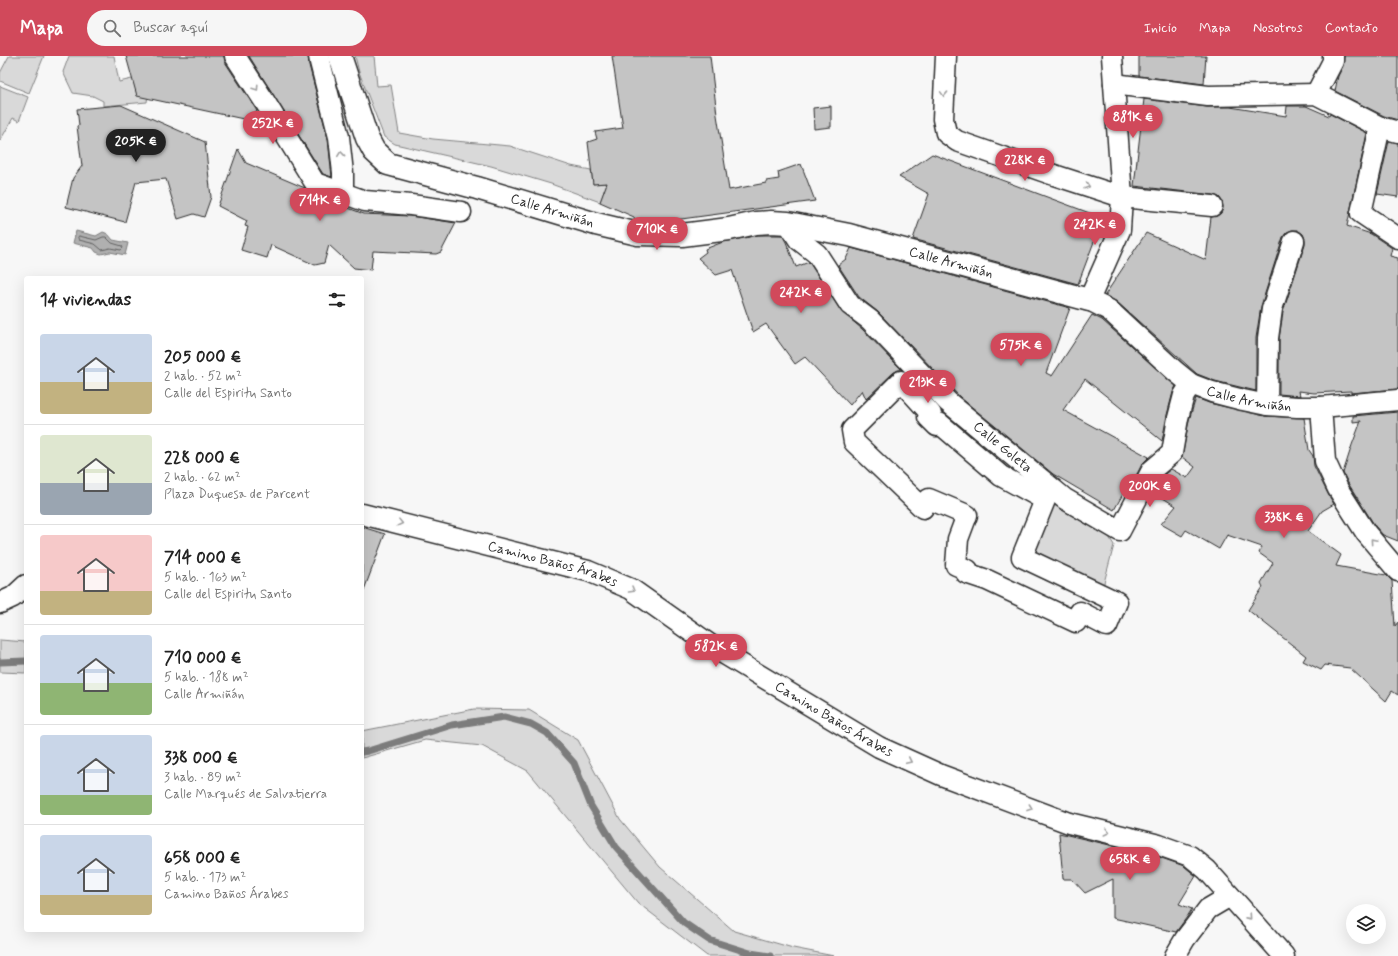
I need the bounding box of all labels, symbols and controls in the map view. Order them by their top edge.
search box [87,10,367,46]
text: Mapa [20,16,63,41]
icon: search [101,17,123,39]
text: Buscar aquí [133,18,209,38]
text: Inicio [1144,19,1177,37]
text: Mapa [1199,19,1231,37]
text: Nosotros [1253,19,1303,37]
text: Contacto [1325,19,1378,37]
one-way arrow [252,84,259,91]
one-way arrow [940,91,948,97]
pin: 881K € [1100,105,1166,139]
text: 881K € [1113,109,1153,126]
pin: 252K € [240,111,306,145]
text: 252K € [252,115,294,132]
pin: 205K € [103,129,169,163]
text: 205K € [115,133,157,150]
pin: 228K € [992,148,1058,182]
one-way arrow [337,151,346,157]
text: 228K € [1004,152,1046,169]
one-way arrow [1083,181,1090,190]
pin: 714K € [287,188,353,222]
street label: Calle Armiñán [508,190,596,232]
text: 714K € [299,192,341,209]
pin: 242K € [1062,212,1128,246]
text: 242K € [1073,216,1117,233]
pin: 710K € [624,217,690,251]
text: 710K € [636,221,678,238]
street label: Calle Armiñán [907,243,995,283]
pin: 242K € [768,280,834,314]
text: 242K € [779,284,823,301]
text: 14 viviendas [40,289,131,311]
icon: filters [326,289,348,311]
pin: 575K € [988,333,1054,367]
text: 575K € [1000,337,1042,354]
text: 205 000 € [164,346,241,368]
icon: home [72,350,120,398]
text: 2 hab. · 52 m² [164,368,242,385]
pin: 213K € [895,370,961,404]
text: 213K € [909,374,947,391]
street label: Calle Armiñán [1204,382,1292,416]
text: Calle del Espiritu Santo [164,385,292,402]
street label: Calle Goleta [969,418,1036,477]
text: 228 000 € [164,447,240,469]
icon: home [72,451,120,499]
text: 2 hab. · 62 m² [164,469,241,486]
pin: 200K € [1117,474,1183,508]
text: 200K € [1129,478,1171,495]
text: Plaza Duquesa de Parcent [164,486,310,503]
pin: 338K € [1251,505,1317,539]
text: 338K € [1264,509,1304,526]
one-way arrow [397,519,403,527]
street label: Camino Baños Árabes [486,537,620,591]
one-way arrow [1370,538,1378,546]
text: 714 000 € [164,547,241,569]
icon: home [72,551,120,599]
text: 5 hab. · 163 m² [164,569,247,586]
text: Calle del Espiritu Santo [164,586,292,603]
one-way arrow [628,586,635,593]
pin: 582K € [683,634,749,668]
text: 582K € [694,638,738,655]
text: 710 000 € [164,647,242,669]
icon: home [72,651,120,699]
text: 5 hab. · 188 m² [164,669,248,686]
street label: Camino Baños Árabes [771,677,896,761]
text: Calle Armiñán [164,686,244,703]
text: 338 000 € [164,747,238,769]
icon: home [72,751,120,799]
one-way arrow [905,756,912,764]
text: 3 hab. · 89 m² [164,769,242,786]
text: Calle Marqués de Salvatierra [164,786,327,803]
one-way arrow [1026,804,1033,812]
one-way arrow [1103,827,1110,836]
text: 658 000 € [164,847,241,869]
pin: 658K € [1097,847,1163,881]
icon: home [72,851,120,899]
text: 658K € [1109,851,1151,868]
text: 5 hab. · 173 m² [164,869,246,886]
text: Camino Baños Árabes [164,886,289,903]
map controls [1346,904,1386,944]
button: layers [1346,904,1386,944]
one-way arrow [1244,912,1252,920]

